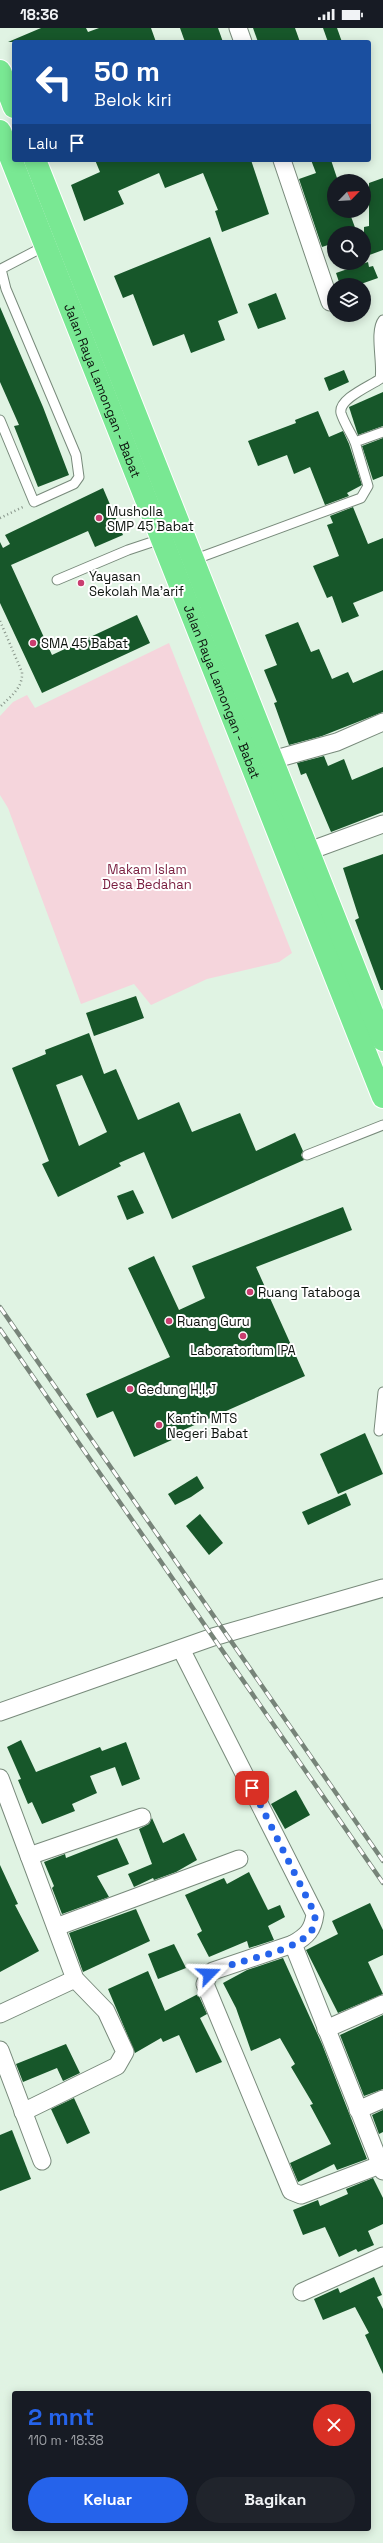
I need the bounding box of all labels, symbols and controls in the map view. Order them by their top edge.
text: 18:36 [20,5,59,24]
text: 50 m [94,53,160,89]
icon: left [28,56,80,108]
text: Belok kiri [94,88,172,111]
icon: arrive [66,132,88,154]
text: Lalu [28,134,58,153]
north arrow [327,174,371,218]
map controls [327,174,371,322]
button: search [327,226,371,270]
button: layers [327,278,371,322]
street label: Jalan Raya Lamongan - Babat [60,301,145,480]
place label: Musholla SMP 45 Babat [107,503,194,535]
marker: Musholla SMP 45 Babat [94,513,104,523]
place label: Yayasan Sekolah Ma'arif [89,568,184,600]
marker: Yayasan Sekolah Ma'arif [76,578,86,588]
street label: Jalan Raya Lamongan - Babat [180,602,264,781]
place label: SMA 45 Babat [41,635,128,652]
marker: SMA 45 Babat [28,638,38,648]
park label: Makam Islam Desa Bedahan [102,861,192,893]
place label: Ruang Tataboga [258,1284,361,1301]
marker: Ruang Tataboga [245,1287,255,1297]
place label: Ruang Guru [177,1313,250,1330]
marker: Ruang Guru [164,1316,174,1326]
marker: Laboratorium IPA [238,1331,248,1341]
place label: Laboratorium IPA [190,1342,296,1359]
place label: Gedung H,I,J [138,1381,216,1398]
marker: Gedung H,I,J [125,1384,135,1394]
place label: Kantin MTS Negeri Babat [167,1410,248,1442]
marker: Kantin MTS Negeri Babat [154,1420,164,1430]
pin [235,1771,269,1805]
icon: arrive [241,1777,263,1799]
position arrow [188,1953,230,1995]
text: 2 mnt [28,2401,94,2432]
button: close [313,2404,355,2446]
text: 110 m · 18:38 [28,2432,104,2449]
button: Keluar [28,2477,188,2523]
button: Bagikan [196,2477,355,2523]

